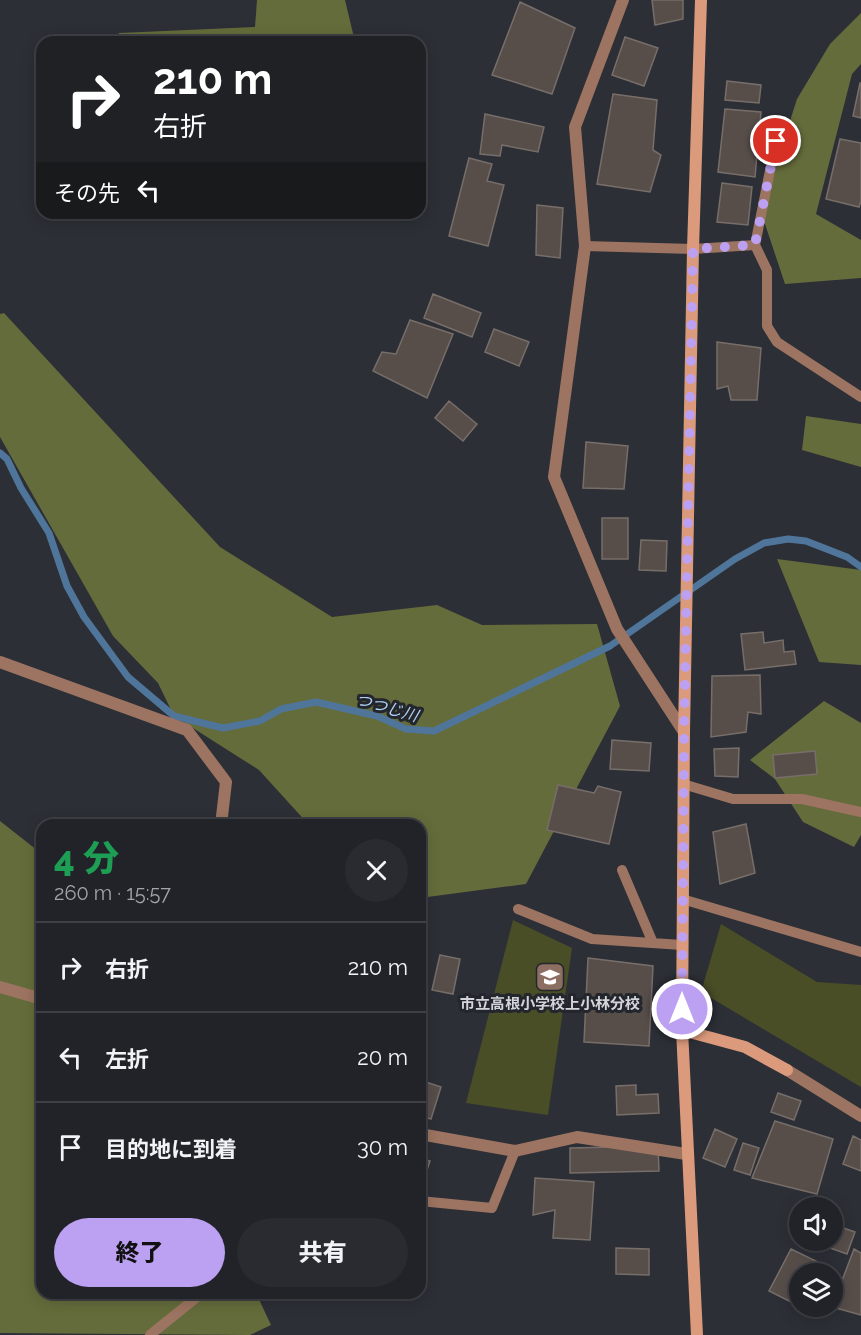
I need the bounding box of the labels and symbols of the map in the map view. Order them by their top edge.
pin [750,115,801,166]
water label: つつじ川 [353,690,422,726]
school or university icon: 市立高根小学校上小林分校 [534,961,566,993]
position arrow [650,977,714,1041]
place label: 市立高根小学校上小林分校 [460,995,640,1013]

